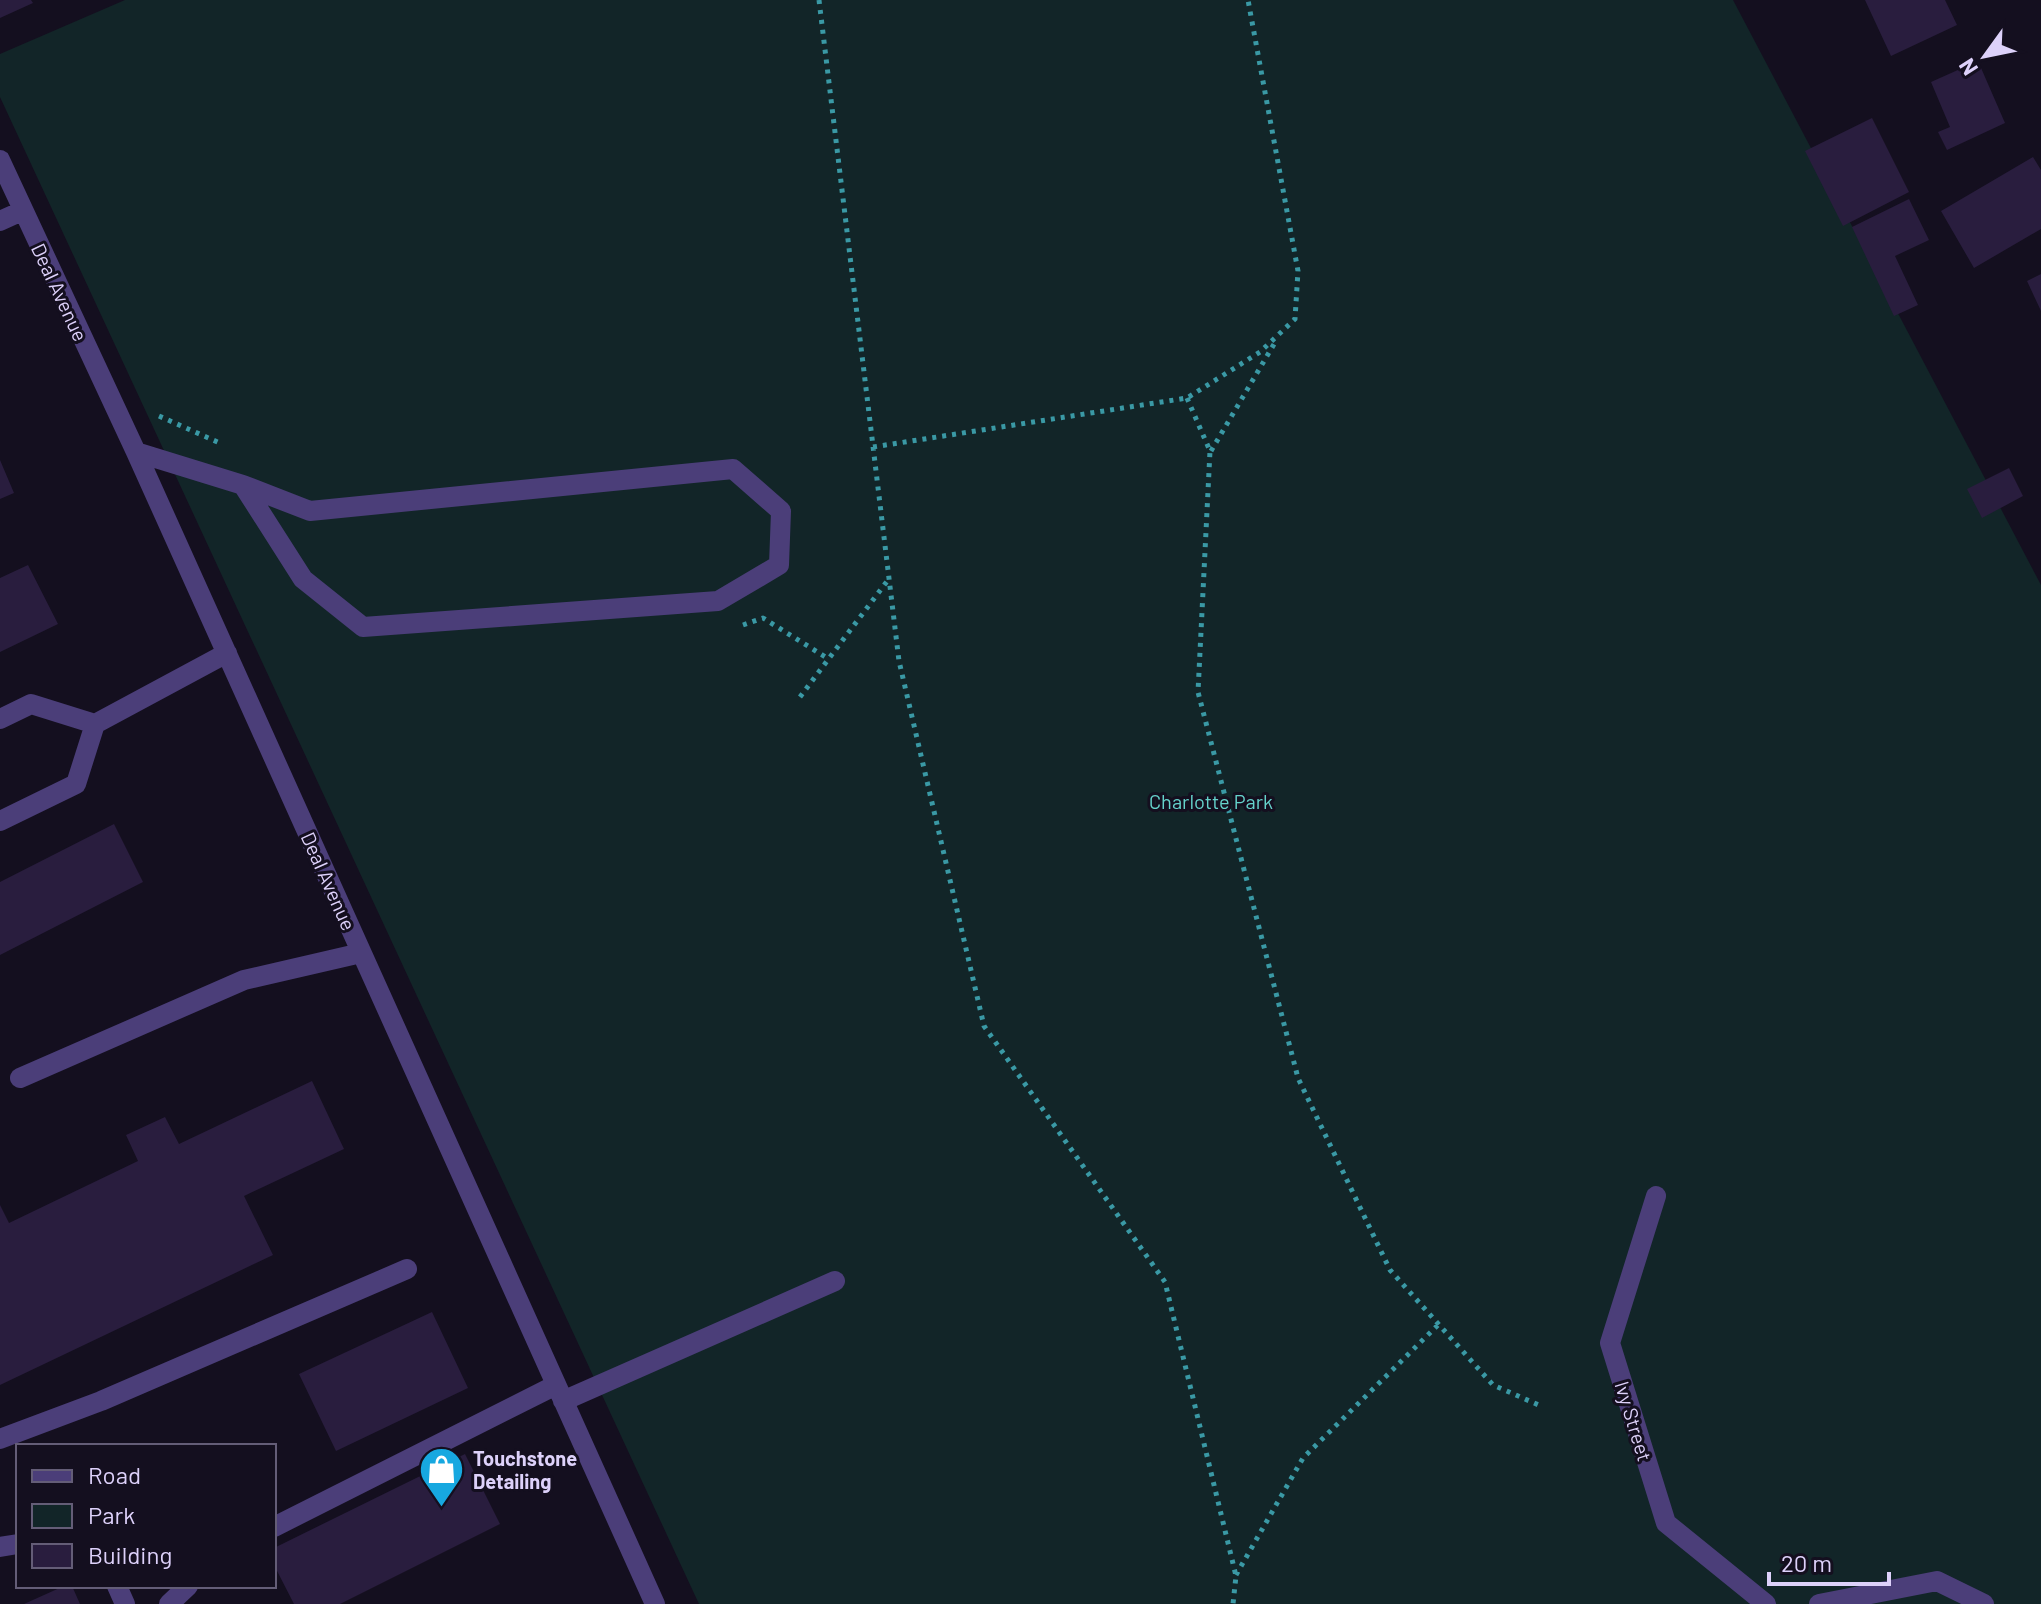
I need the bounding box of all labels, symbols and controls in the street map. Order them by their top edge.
north arrow [1945,16,2025,96]
text: N [1952,54,1982,81]
street label: Deal Avenue [27,239,93,345]
park label: Charlotte Park [1149,789,1273,813]
street label: Deal Avenue [297,828,361,934]
street label: Ivy Street [1610,1378,1658,1464]
legend [16,1444,276,1588]
shop icon: Touchstone Detailing [418,1446,466,1509]
place label: Touchstone Detailing [473,1446,577,1493]
text: Road [88,1460,141,1489]
text: Park [88,1500,135,1529]
scale bar [1769,1536,1889,1586]
text: Building [88,1540,172,1569]
text: 20 m [1781,1548,1832,1577]

